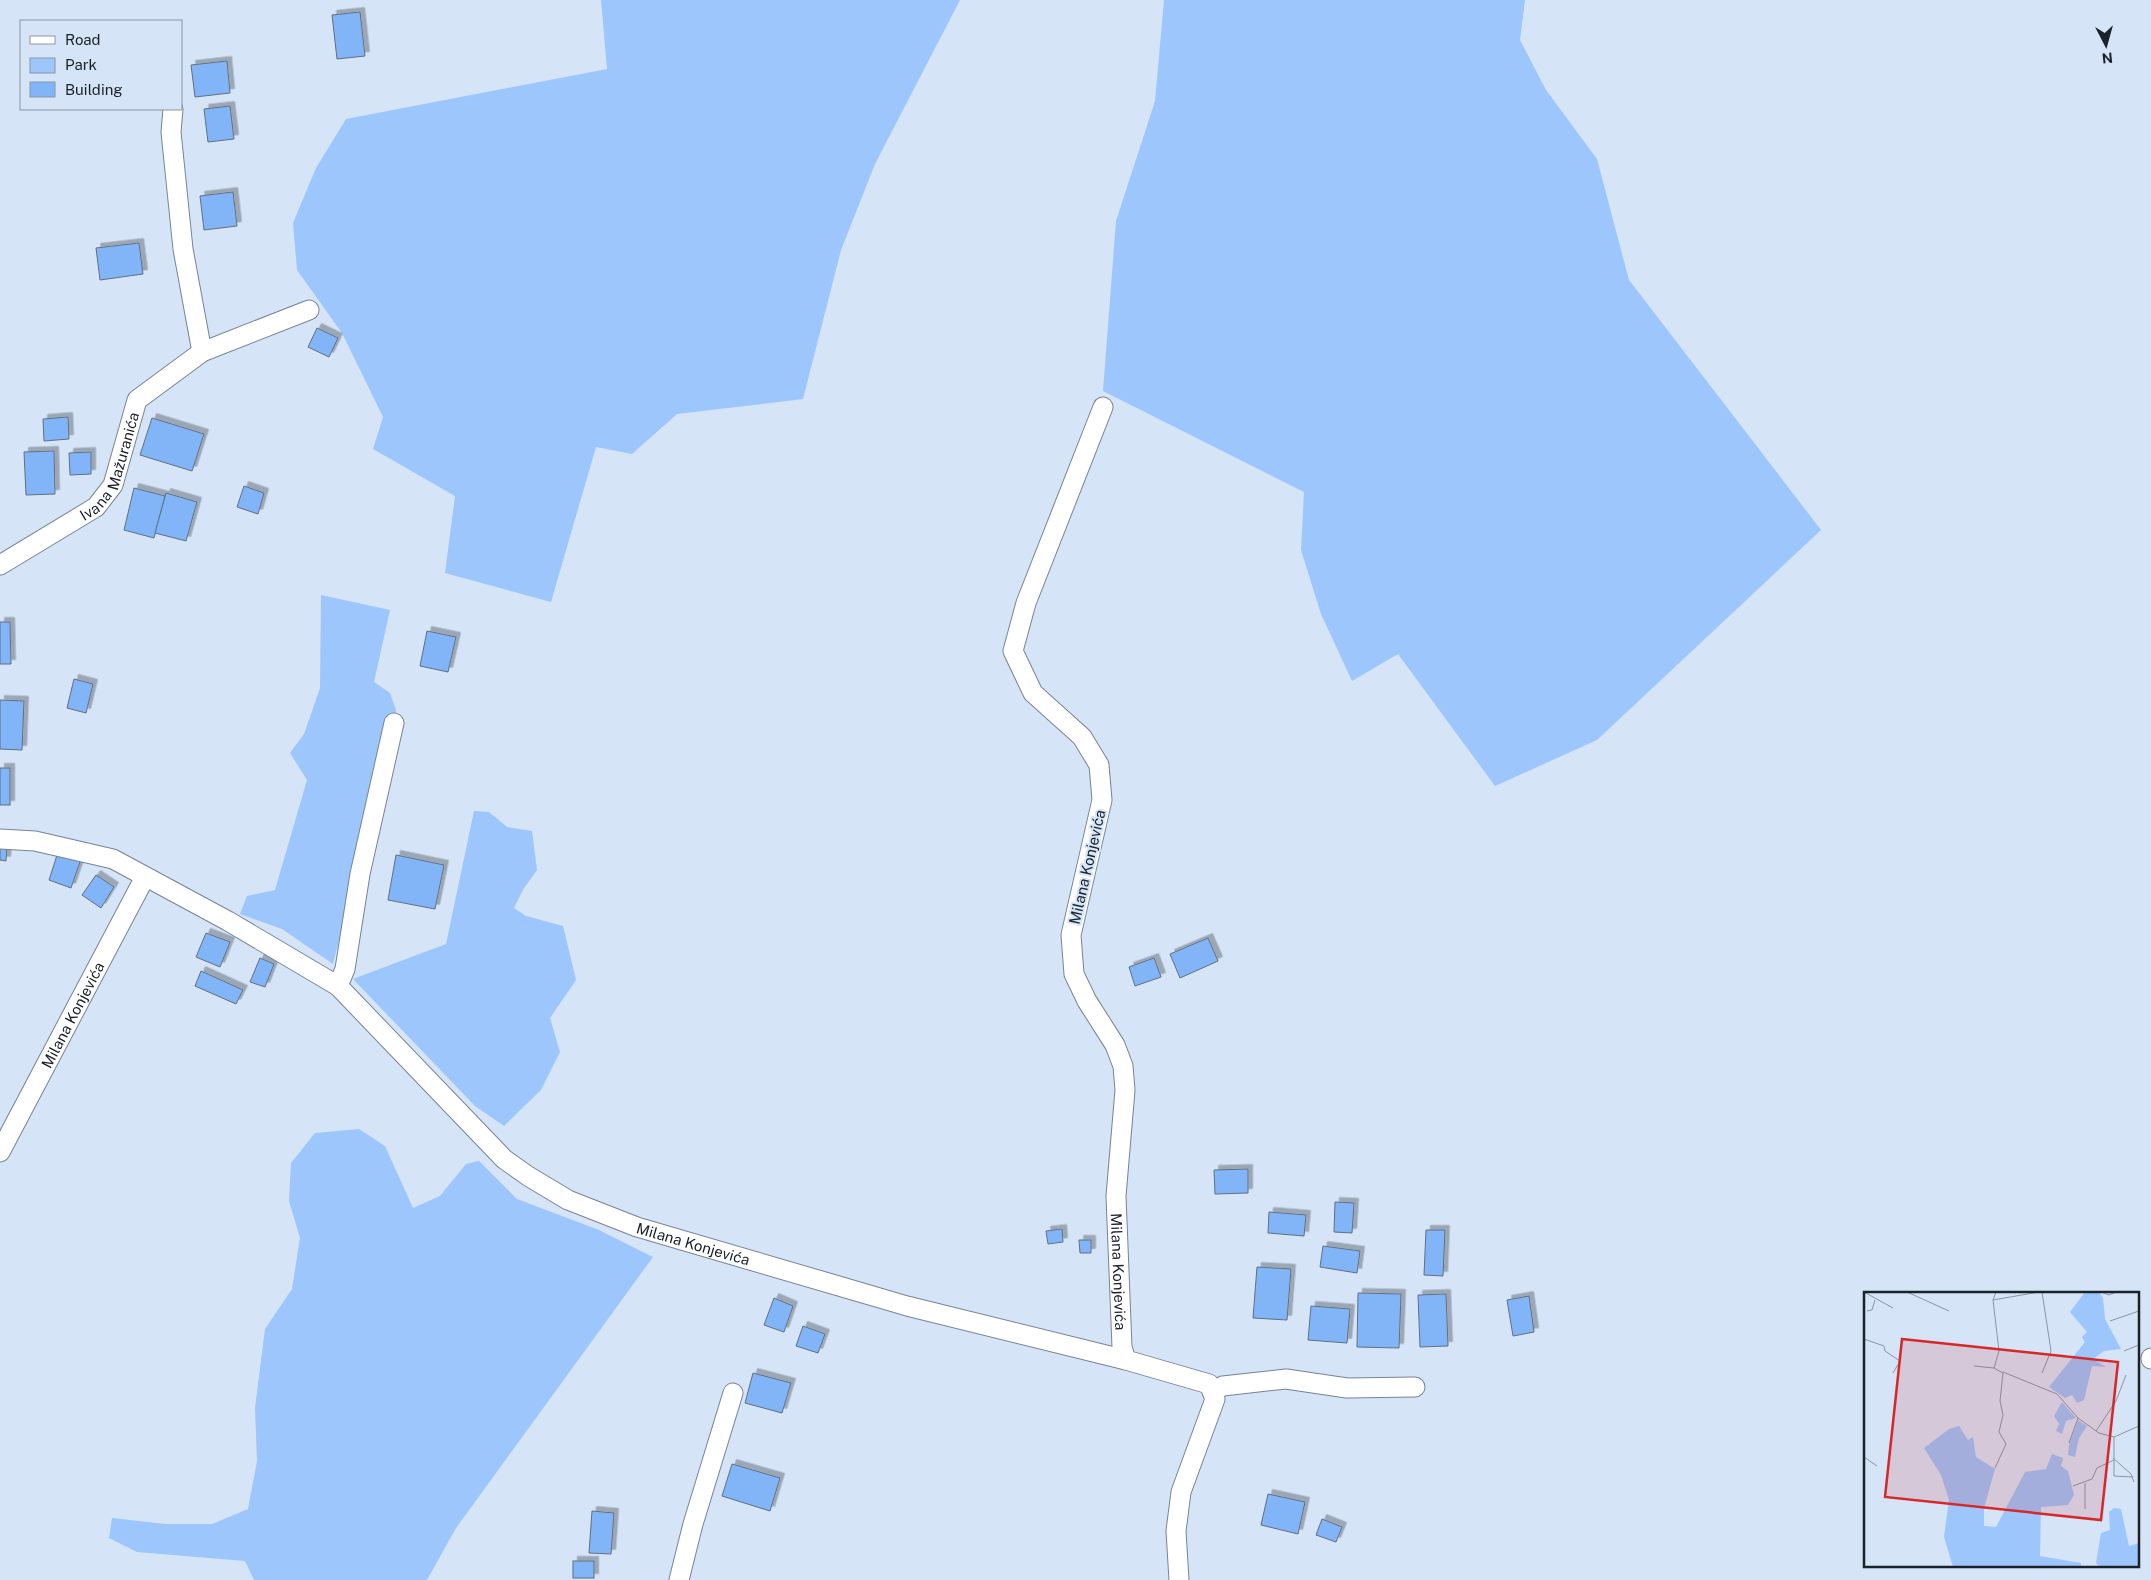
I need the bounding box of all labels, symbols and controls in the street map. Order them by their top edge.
legend [20,20,182,110]
north arrow [2081,20,2131,70]
text: Road [65,31,101,48]
text: N [2101,49,2114,66]
text: Park [65,56,97,73]
text: Building [65,81,123,98]
street label: Ivana Mažuranića [77,410,142,523]
street label: Milana Konjevića [1066,808,1108,926]
street label: Milana Konjevića [37,959,107,1071]
street label: Milana Konjevića [1108,1213,1130,1331]
street label: Milana Konjevića [634,1219,752,1268]
inset map [1864,1292,2138,1568]

